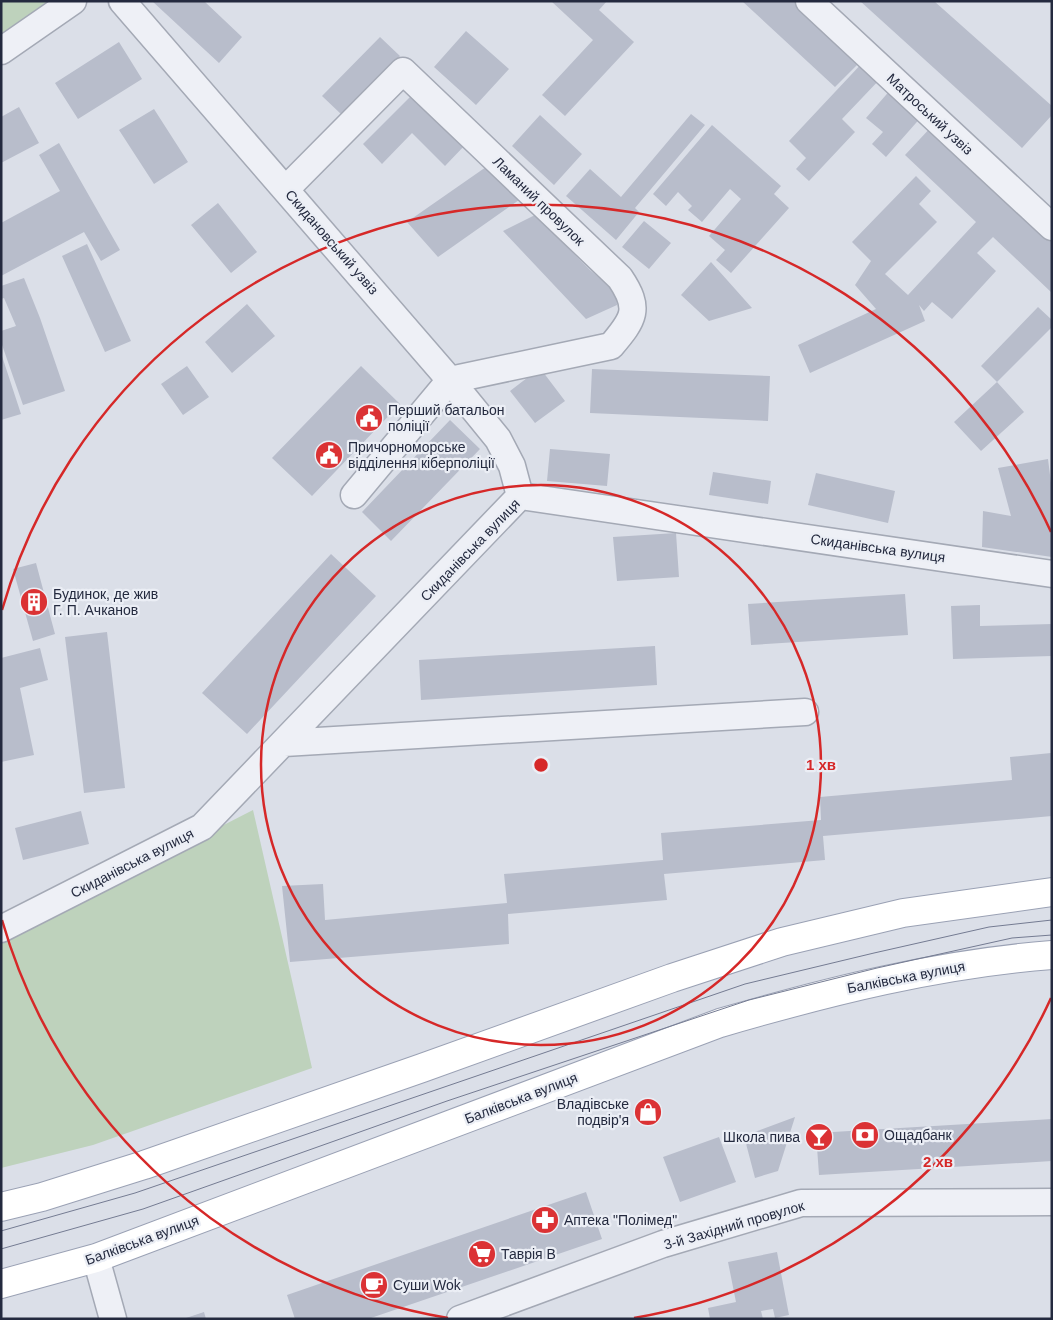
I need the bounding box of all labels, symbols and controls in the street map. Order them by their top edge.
street label: Матроський узвіз [884,70,976,158]
street label: Ламаний провулок [490,153,589,249]
street label: Скидановський узвіз [282,187,382,297]
place label: Перший батальон поліції [388,402,505,434]
public building icon: Перший батальон поліції [354,403,384,433]
place label: Причорноморське відділення кіберполіції [348,439,495,471]
public building icon: Причорноморське відділення кіберполіції [314,440,344,470]
street label: Скиданівська вулиця [417,496,523,604]
street label: Скиданівська вулиця [810,531,946,565]
place label: Будинок, де жив Г. П. Ачканов [53,586,158,618]
building icon: Будинок, де жив Г. П. Ачканов [19,587,49,617]
centre of rings [532,756,550,774]
text: 1 хв [806,756,836,773]
street label: Скиданівська вулиця [68,825,196,901]
street label: Балківська вулиця [846,958,966,996]
street label: Балківська вулиця [462,1069,580,1127]
place label: Владiвське подвiр'я [557,1096,629,1128]
shop icon: Владiвське подвiр'я [633,1097,663,1127]
bank icon: Ощадбанк [850,1120,880,1150]
bar icon: Школа пива [804,1122,834,1152]
place label: Ощадбанк [884,1127,953,1143]
place label: Школа пива [723,1129,800,1145]
text: 2 хв [923,1153,953,1170]
street label: 3-й Західний провулок [662,1197,807,1253]
pharmacy icon: Аптека "Полімед" [530,1205,560,1235]
street label: Балківська вулиця [83,1212,201,1268]
place label: Аптека "Полімед" [564,1212,677,1228]
supermarket icon: Таврія В [467,1239,497,1269]
place label: Таврія В [501,1246,556,1262]
cafe icon: Суши Wok [359,1270,389,1300]
place label: Суши Wok [393,1277,462,1293]

